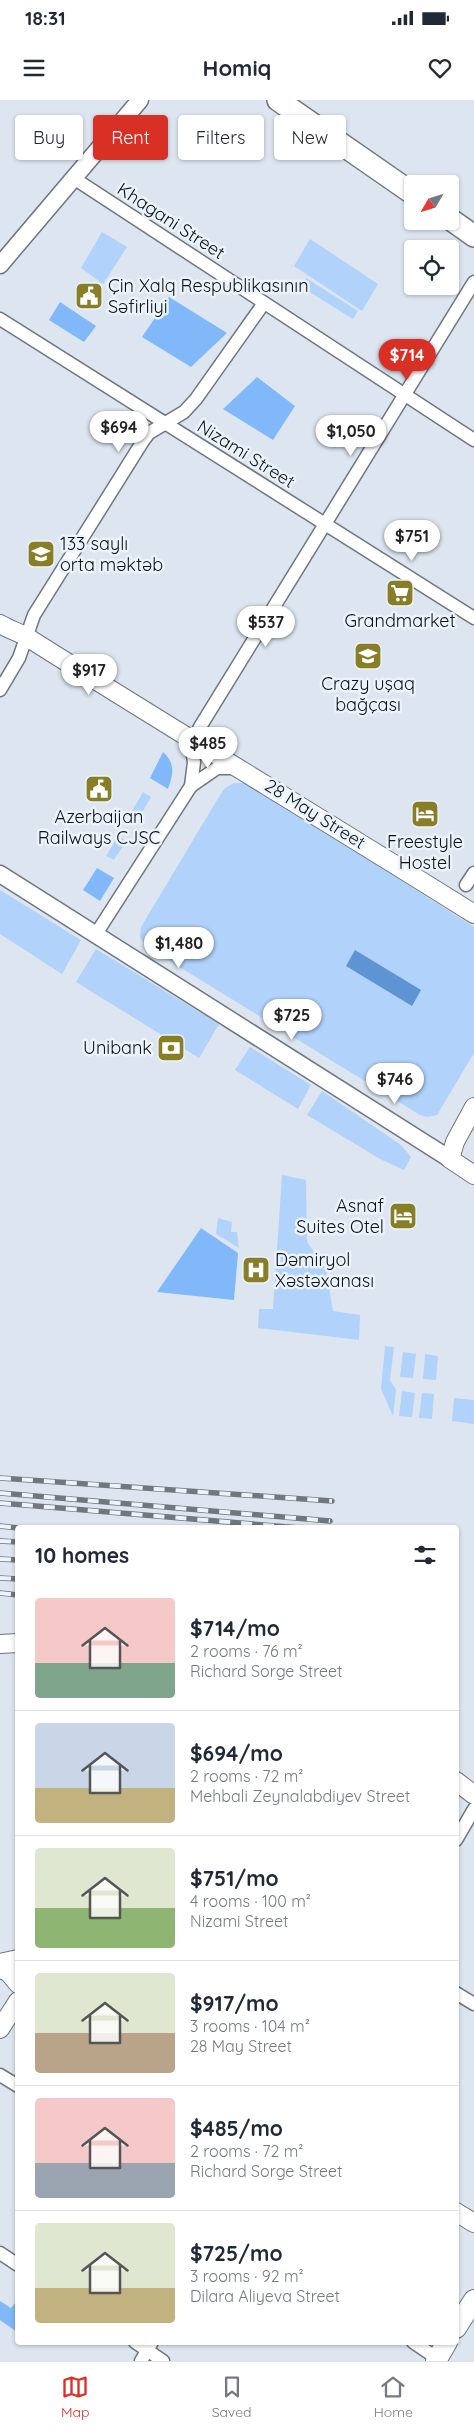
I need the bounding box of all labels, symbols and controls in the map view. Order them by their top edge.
text: 18:31 [25,6,66,30]
icon: menu [20,54,48,82]
text: Homiq [203,54,271,82]
icon: heart [426,54,454,82]
chip: Buy [15,115,83,160]
chip: Rent [93,115,168,160]
chip: Filters [178,115,264,160]
chip: New [274,115,346,160]
north arrow [404,175,459,230]
map controls [404,175,459,295]
street label: Khagani Street [113,177,229,264]
button: locate [404,240,459,295]
place label: Çin Xalq Respublikasının Səfirliyi [108,274,309,318]
public building icon: Çin Xalq Respublikasının Səfirliyi [74,281,104,311]
pin: $714 [377,338,437,381]
text: $714 [390,345,424,365]
pin: $694 [89,410,149,453]
street label: Nizami Street [193,414,299,493]
pin: $1,050 [310,414,392,457]
text: $694 [101,417,137,437]
text: $1,050 [326,421,376,441]
pin: $751 [382,520,442,562]
text: $751 [395,526,429,546]
place label: 133 saylı orta məktəb [60,532,163,576]
school or university icon: 133 saylı orta məktəb [26,539,56,569]
supermarket icon: Grandmarket [385,578,415,608]
pin: $537 [236,606,296,648]
place label: Grandmarket [344,609,456,632]
text: $537 [248,612,284,632]
school or university icon: Crazy uşaq bağçası [353,641,383,671]
pin: $917 [59,654,119,696]
text: $917 [72,660,106,680]
place label: Crazy uşaq bağçası [321,672,415,716]
pin: $485 [178,726,238,769]
text: $485 [190,733,226,753]
street label: 28 May Street [261,773,370,854]
public building icon: Azerbaijan Railways CJSC [84,774,114,804]
hotel icon: Freestyle Hostel [410,799,440,829]
place label: Azerbaijan Railways CJSC [38,805,161,849]
place label: Freestyle Hostel [387,830,463,874]
pin: $1,480 [138,926,220,969]
text: $1,480 [155,933,203,953]
pin: $725 [262,998,322,1041]
text: $725 [274,1005,310,1025]
bank icon: Unibank [156,1033,186,1063]
place label: Unibank [83,1036,152,1059]
pin: $746 [365,1062,425,1105]
text: $746 [377,1069,413,1089]
place label: Asnaf Suites Otel [296,1194,385,1238]
hotel icon: Asnaf Suites Otel [388,1201,418,1231]
place label: Dəmiryol Xəstəxanası [275,1248,374,1292]
hospital icon: Dəmiryol Xəstəxanası [241,1255,271,1285]
icon: filters [411,1541,439,1569]
text: 10 homes [35,1542,129,1568]
text: $714/mo [190,1615,280,1641]
icon: home [75,1618,135,1678]
text: 2 rooms · 76 m² [190,1641,303,1661]
text: Richard Sorge Street [190,1661,342,1681]
text: $694/mo [190,1740,283,1766]
icon: home [75,1743,135,1803]
text: 2 rooms · 72 m² [190,1766,303,1786]
text: Mehbali Zeynalabdiyev Street [190,1786,410,1806]
text: $751/mo [190,1865,279,1891]
icon: home [75,1868,135,1928]
text: 4 rooms · 100 m² [190,1891,311,1911]
text: Nizami Street [190,1911,289,1931]
text: $917/mo [190,1990,279,2016]
icon: home [75,1993,135,2053]
text: 3 rooms · 104 m² [190,2016,310,2036]
text: 28 May Street [190,2036,292,2056]
text: $485/mo [190,2115,283,2141]
icon: home [75,2118,135,2178]
text: 2 rooms · 72 m² [190,2141,303,2161]
text: Richard Sorge Street [190,2161,342,2181]
text: $725/mo [190,2240,283,2266]
icon: home [75,2243,135,2303]
text: 3 rooms · 92 m² [190,2266,304,2286]
text: Dilara Aliyeva Street [190,2286,340,2306]
tab: Map [61,2373,90,2421]
tab: Saved [212,2373,252,2421]
tab: Home [374,2373,413,2421]

